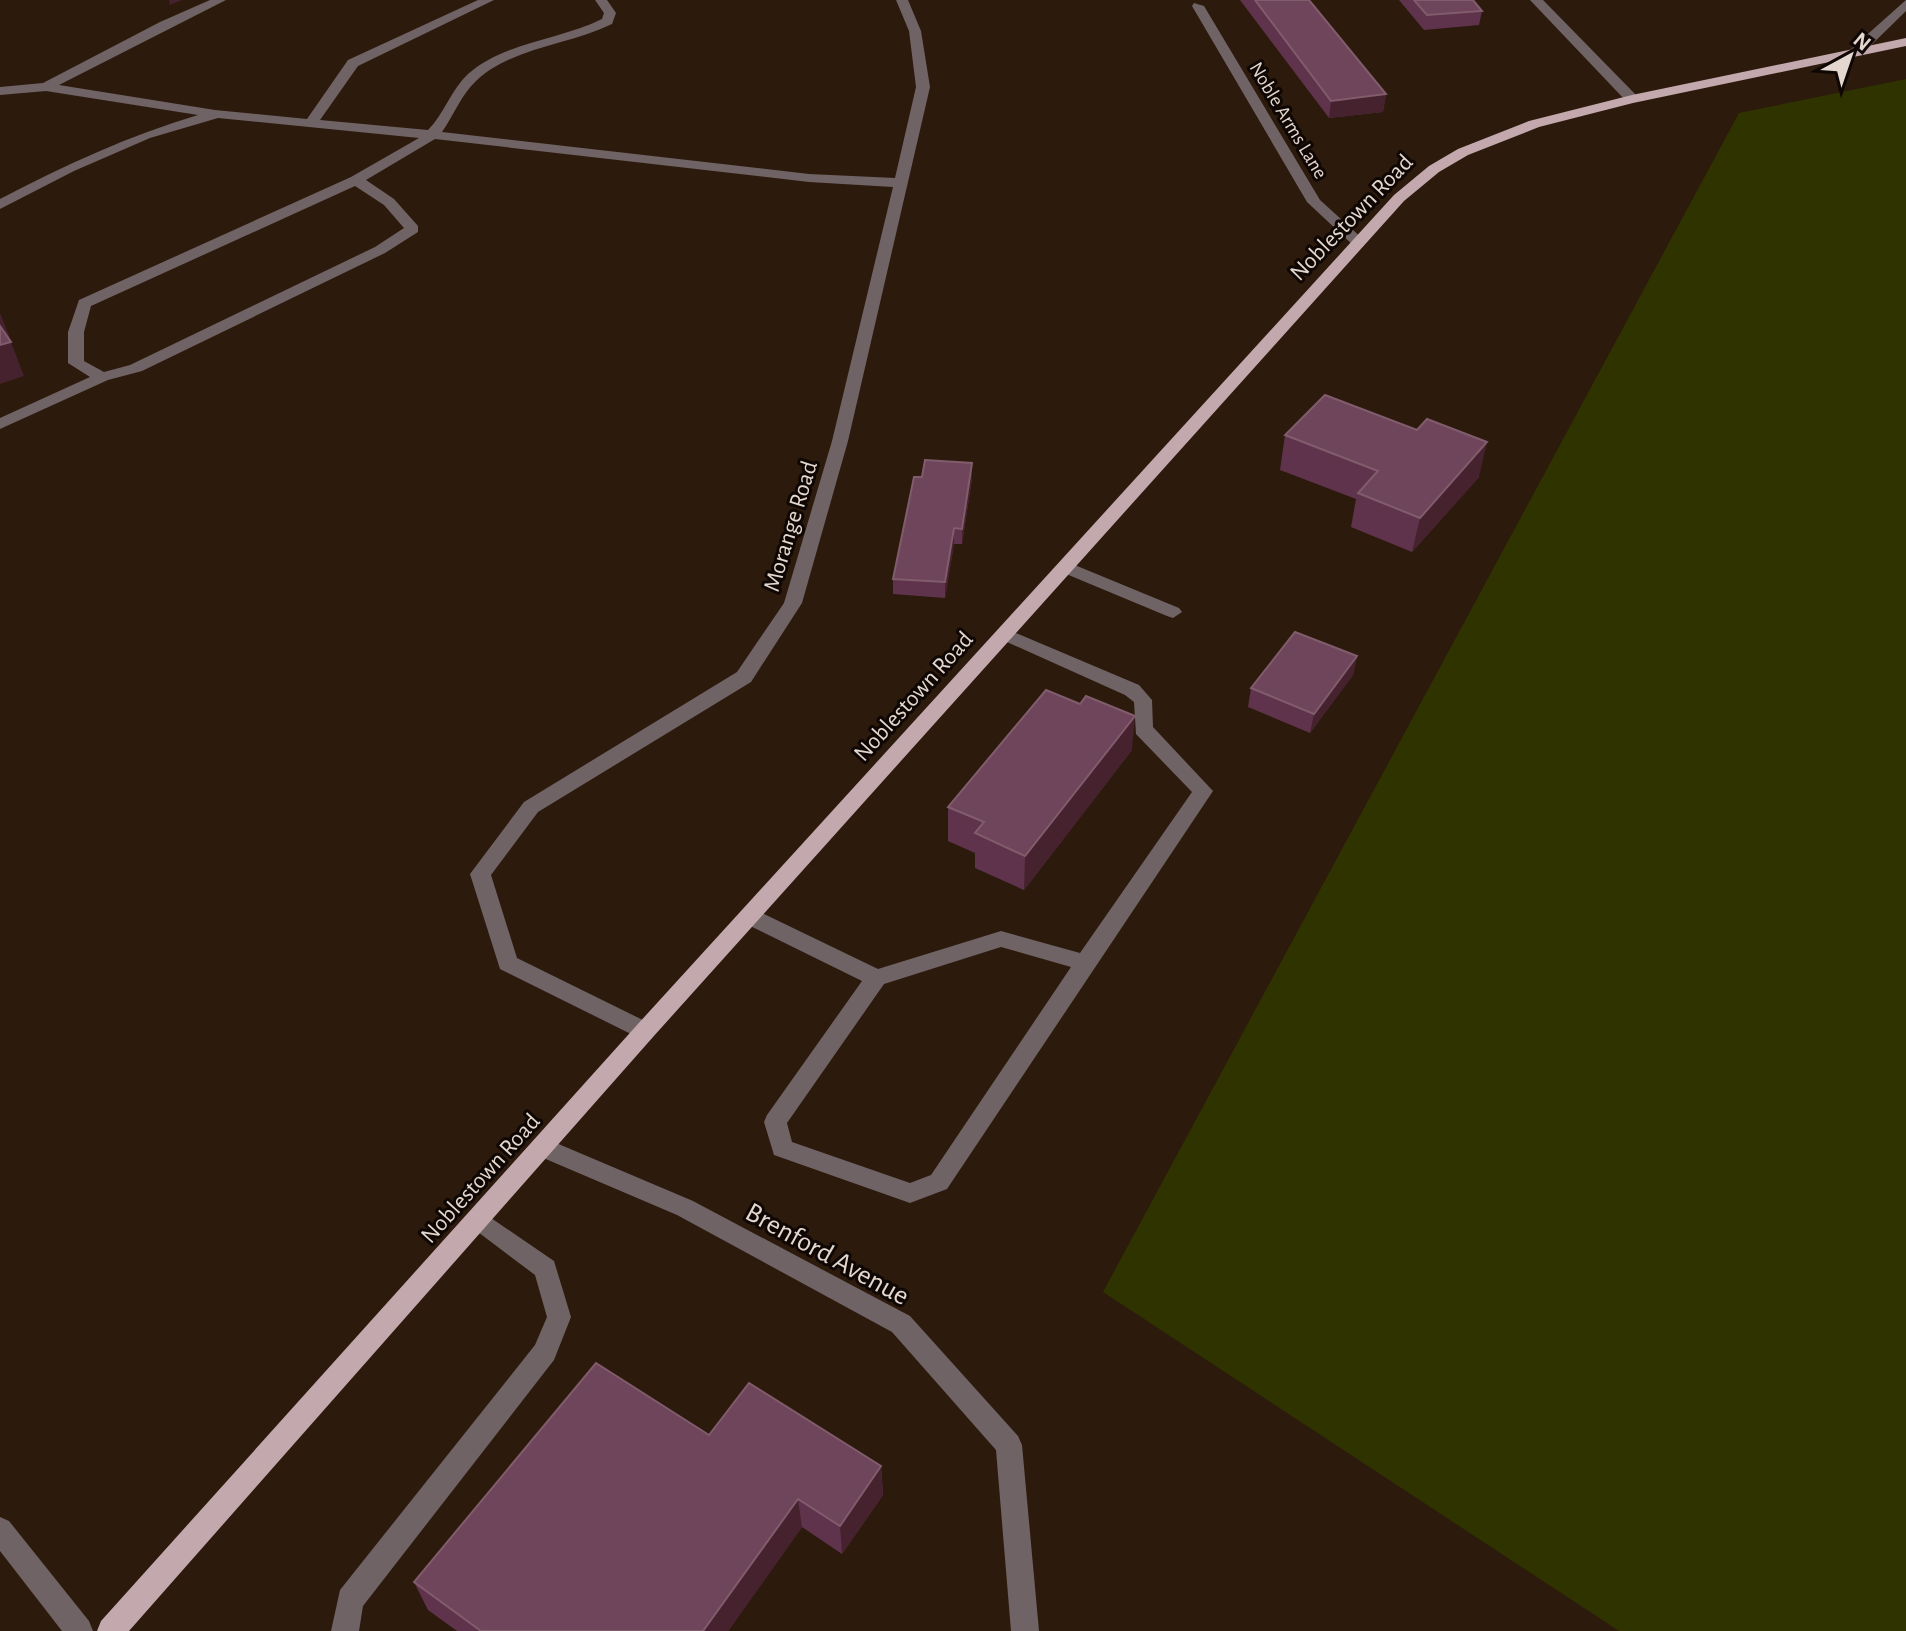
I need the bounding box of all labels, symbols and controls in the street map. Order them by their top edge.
north arrow [1810,16,1890,96]
text: N [1849,28,1875,55]
street label: Noble Arms Lane [1246,59,1331,182]
street label: Noblestown Road [1286,150,1418,285]
street label: Morange Road [760,458,822,594]
street label: Noblestown Road [850,627,978,766]
street label: Noblestown Road [417,1109,545,1248]
street label: Brenford Avenue [741,1198,913,1311]

